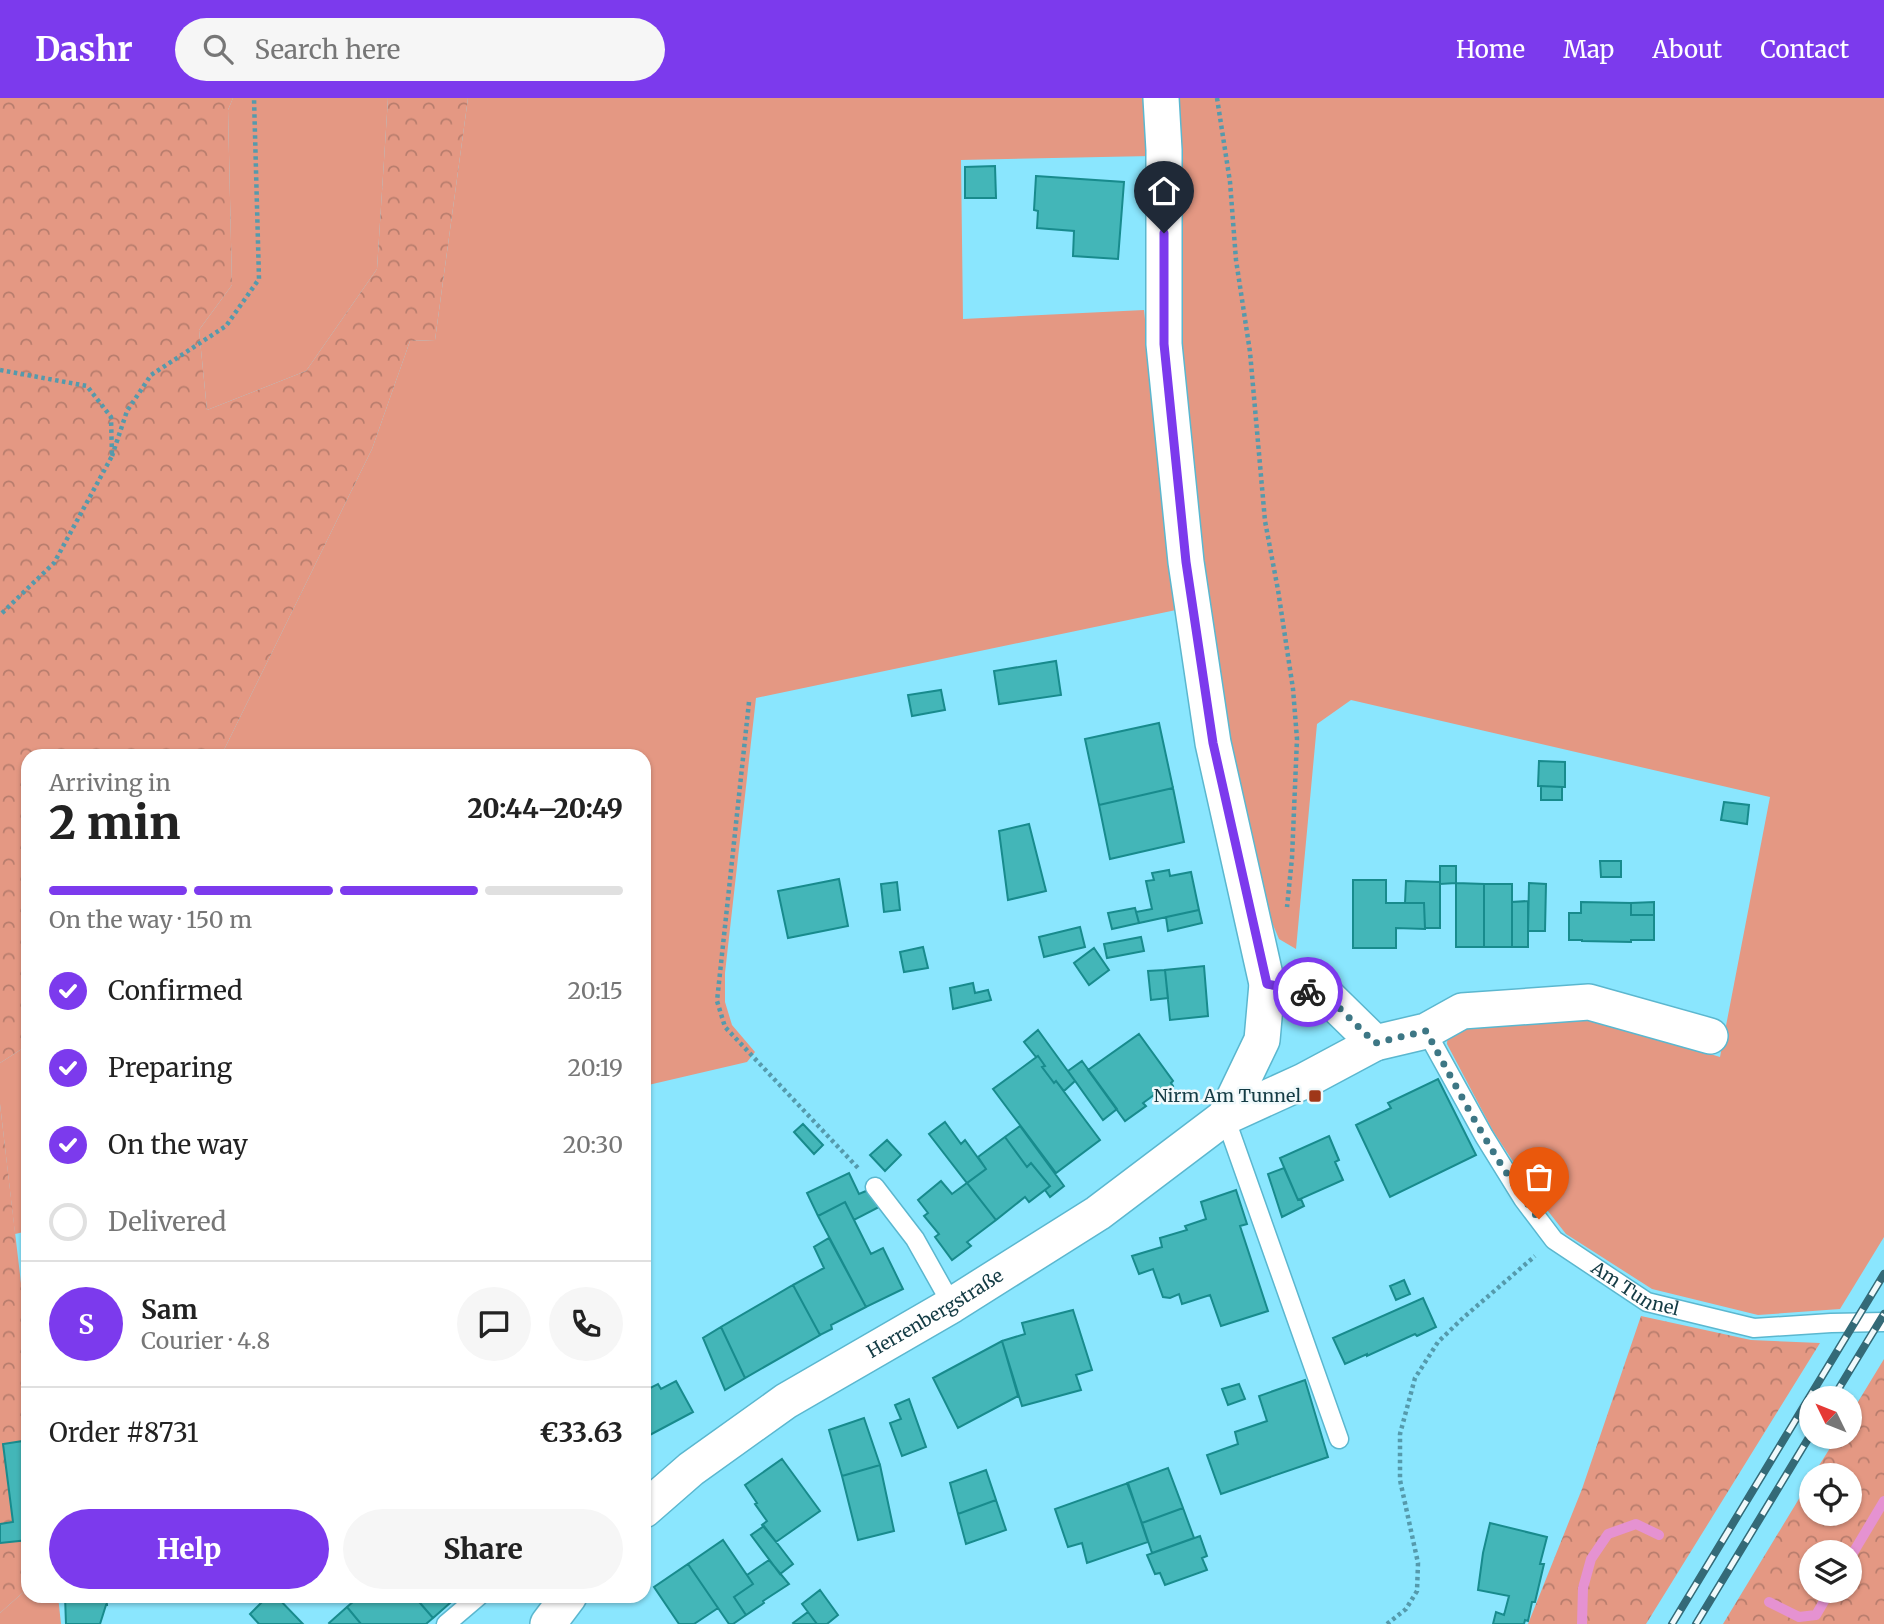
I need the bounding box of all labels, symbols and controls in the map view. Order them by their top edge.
search box [175,18,665,81]
text: Dashr [35,29,133,70]
icon: search [199,30,237,68]
text: Search here [255,33,400,66]
text: Home [1456,34,1525,65]
text: Map [1563,34,1614,65]
text: About [1652,34,1722,65]
text: Contact [1760,34,1849,65]
pin [1134,161,1194,233]
icon: home [1145,172,1183,210]
text: Arriving in [49,768,171,797]
text: 20:44–20:49 [467,792,623,825]
text: 2 min [49,794,181,852]
text: On the way · 150 m [49,905,252,934]
courier [1273,957,1343,1027]
icon: check [49,972,87,1010]
icon: bike [1289,973,1327,1011]
text: Confirmed [108,974,243,1007]
text: 20:15 [568,976,623,1005]
icon: check [49,1049,87,1087]
text: Preparing [108,1051,232,1084]
text: 20:19 [567,1053,623,1082]
place label: Nirm Am Tunnel [1154,1084,1301,1107]
marker: Nirm Am Tunnel [1307,1088,1323,1104]
icon: check [49,1126,87,1164]
text: On the way [108,1128,248,1161]
text: 20:30 [563,1130,623,1159]
pin [1509,1147,1569,1219]
icon: bag [1520,1158,1558,1196]
text: Delivered [108,1205,227,1238]
street label: Am Tunnel [1586,1255,1682,1320]
street label: Herrenbergstraße [863,1264,1007,1363]
button: chat [457,1287,531,1361]
button: phone [549,1287,623,1361]
text: Sam [141,1293,198,1326]
text: S [78,1308,94,1341]
text: Courier · 4.8 [141,1326,270,1355]
north arrow [1799,1386,1862,1449]
map controls [1799,1386,1862,1603]
text: Order #8731 [49,1416,199,1449]
text: €33.63 [539,1416,623,1449]
button: locate [1799,1463,1862,1526]
button: Help [49,1509,329,1589]
button: Share [343,1509,623,1589]
button: layers [1799,1540,1862,1603]

